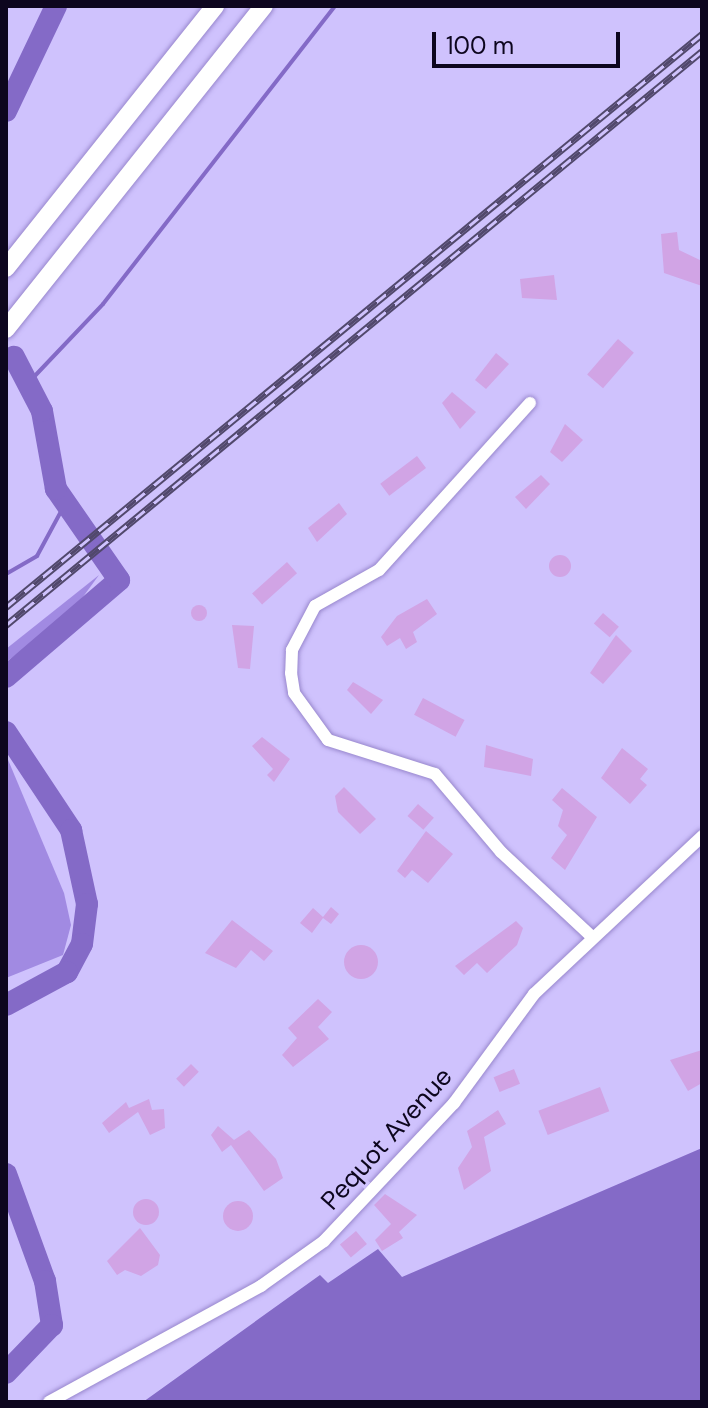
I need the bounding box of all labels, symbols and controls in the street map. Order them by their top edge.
scale bar [436,16,624,66]
text: 100 m [446,30,514,61]
street label: Pequot Avenue [315,1061,459,1217]

